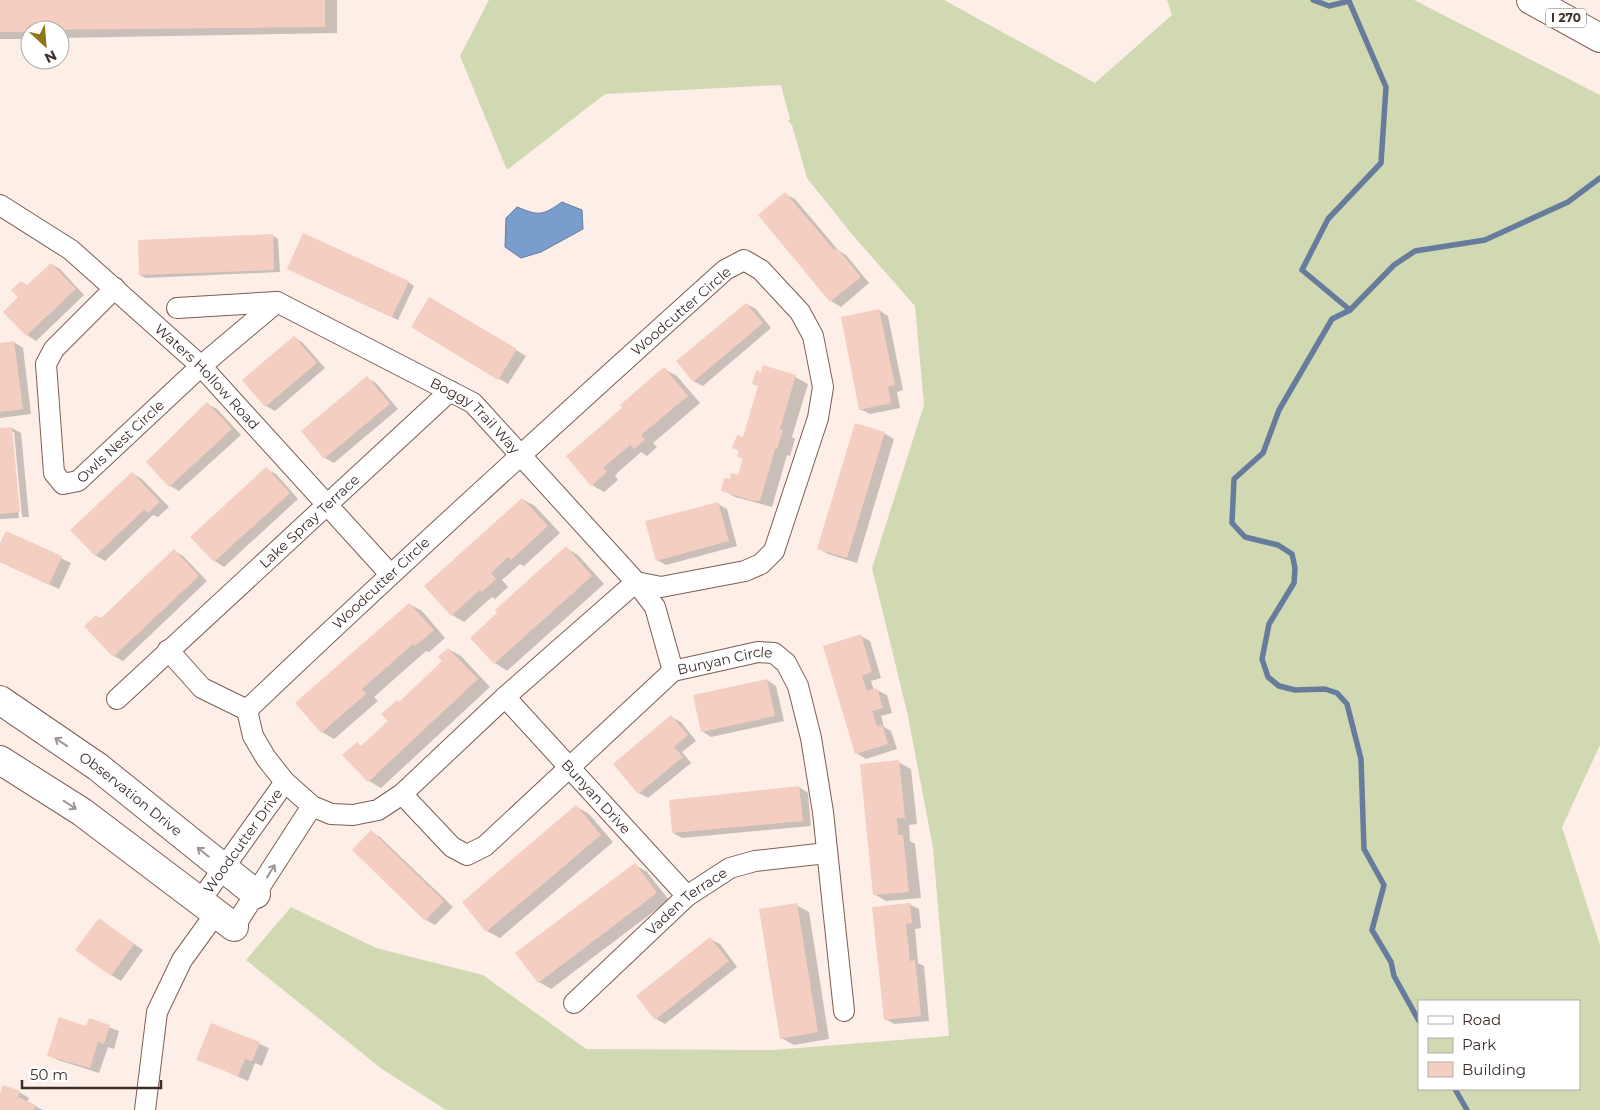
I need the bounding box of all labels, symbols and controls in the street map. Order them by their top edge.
road number: I 270 [1546,8,1586,28]
north arrow [20,20,70,70]
text: N [42,46,60,67]
street label: Woodcutter Circle [627,263,735,359]
street label: Waters Hollow Road [151,320,263,433]
street label: Boggy Trail Way [427,374,524,458]
street label: Owls Nest Circle [73,396,168,487]
street label: Lake Spray Terrace [256,470,363,572]
street label: Woodcutter Circle [328,533,434,633]
street label: Bunyan Circle [676,643,773,679]
one-way arrow [54,737,68,747]
street label: Observation Drive [76,748,186,840]
street label: Bunyan Drive [558,756,635,838]
street label: Woodcutter Drive [199,785,287,897]
one-way arrow [63,800,77,810]
one-way arrow [197,847,210,858]
street label: Vaden Terrace [642,863,730,939]
one-way arrow [266,865,276,879]
legend [1418,1000,1580,1090]
text: Road [1462,1010,1501,1029]
text: Park [1462,1035,1496,1054]
scale bar [22,1058,161,1090]
text: Building [1462,1060,1526,1079]
text: 50 m [30,1065,68,1084]

